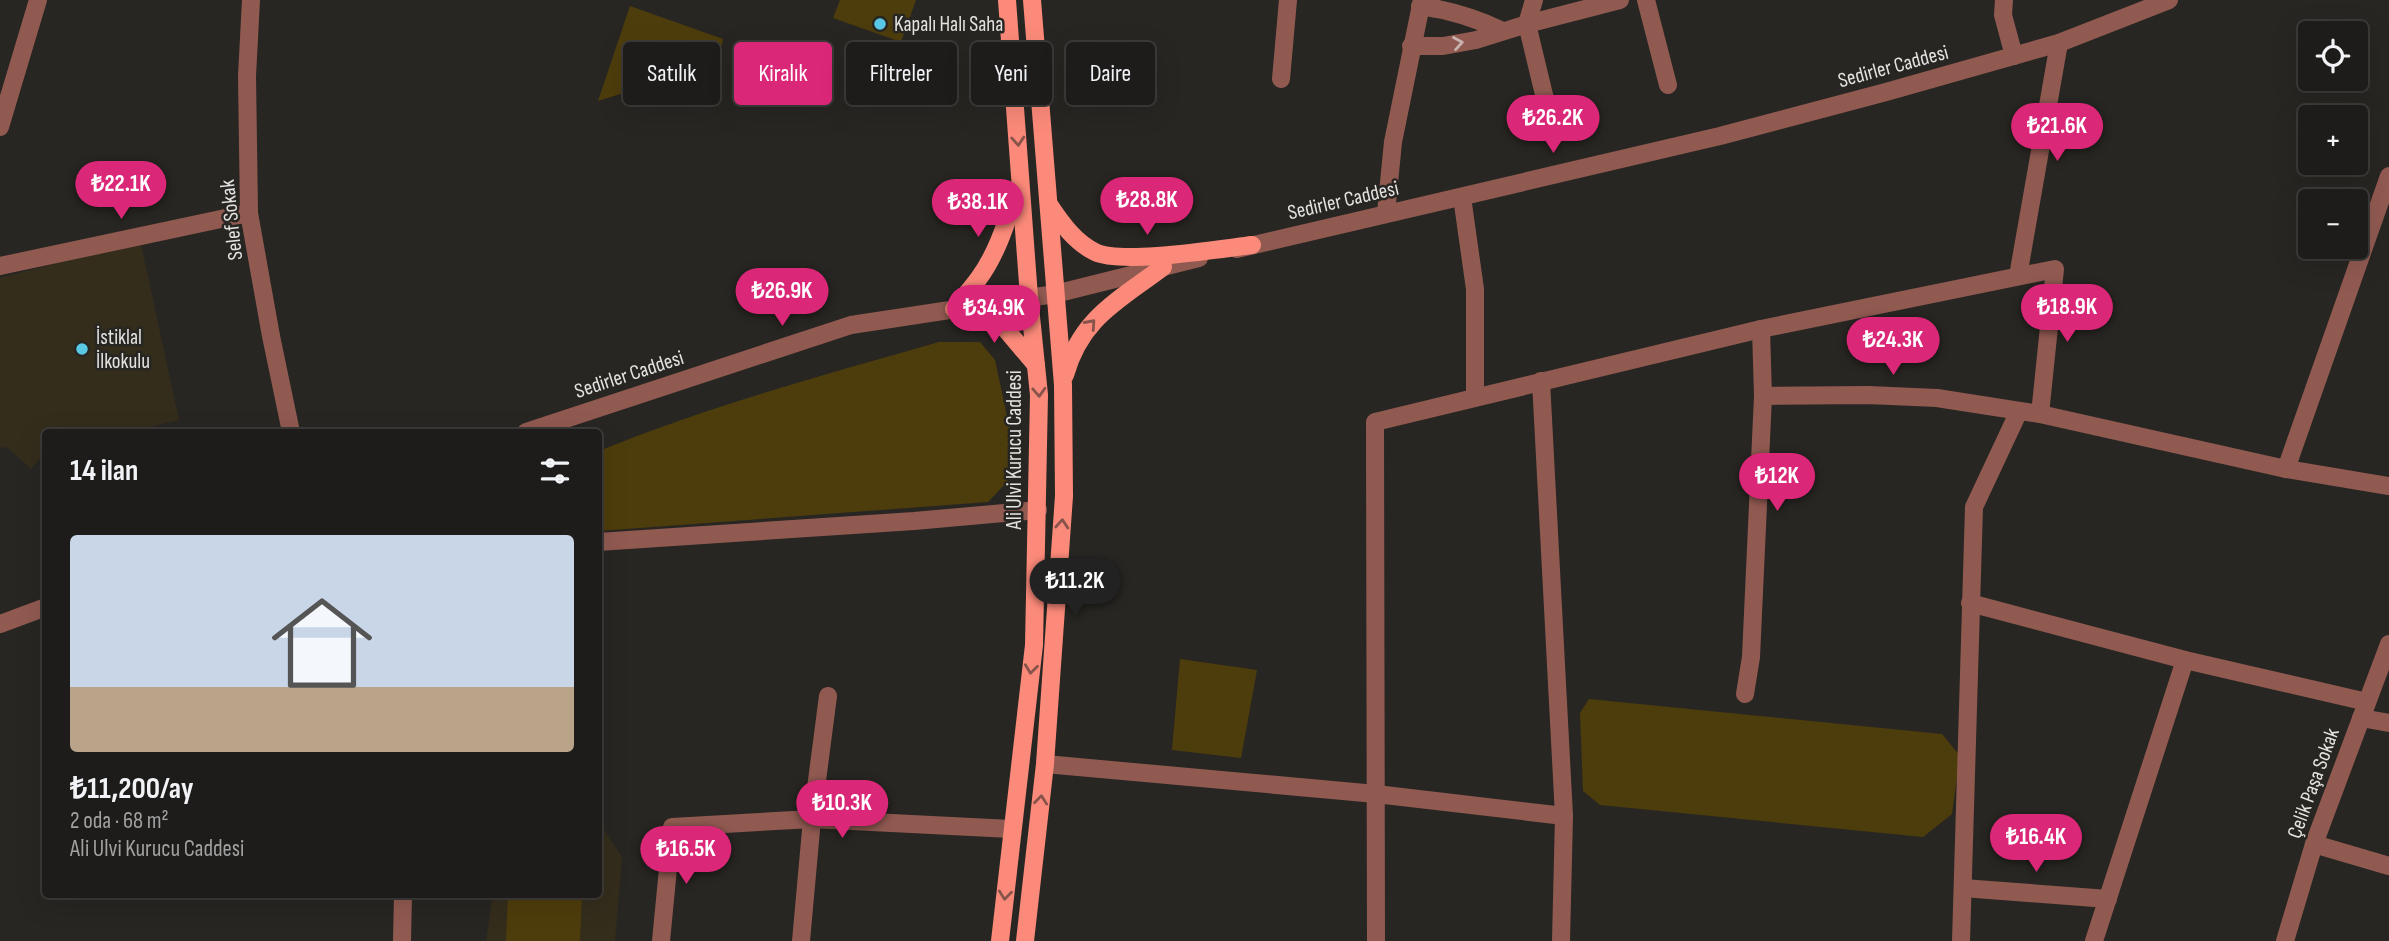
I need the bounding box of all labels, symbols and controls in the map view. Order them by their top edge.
place label: Kapalı Halı Saha [894,12,1003,37]
marker: Kapalı Halı Saha [872,16,888,32]
map controls [2298,21,2368,259]
button: locate [2298,21,2368,91]
one-way arrow [1452,36,1464,51]
street label: Sedirler Caddesi [1835,40,1951,93]
chip: Satılık [623,42,720,105]
chip: Kiralık [734,42,832,105]
chip: Filtreler [846,42,957,105]
chip: Yeni [971,42,1052,105]
chip: Daire [1066,42,1155,105]
pin: ₺26.2K [1496,96,1610,155]
text: ₺26.2K [1523,104,1583,132]
pin: ₺21.6K [2000,104,2114,163]
button: + [2298,105,2368,175]
text: ₺21.6K [2027,112,2087,140]
one-way arrow [1010,136,1025,147]
pin: ₺22.1K [64,162,178,221]
text: ₺22.1K [91,170,151,198]
street label: Sedirler Caddesi [1285,176,1401,225]
pin: ₺28.8K [1090,177,1204,237]
street label: Selef Sokak [215,178,248,262]
pin: ₺38.1K [921,180,1035,239]
text: ₺28.8K [1116,186,1178,214]
text: ₺38.1K [948,188,1008,216]
button: − [2298,189,2368,259]
pin: ₺26.9K [725,268,839,328]
text: ₺26.9K [752,277,812,305]
pin: ₺18.9K [2010,284,2124,344]
pin: ₺34.9K [937,286,1051,345]
text: ₺18.9K [2037,293,2097,321]
text: ₺34.9K [963,294,1025,322]
pin: ₺24.3K [1836,318,1950,377]
one-way arrow [1083,319,1095,332]
place label: İstiklal İlkokulu [96,325,150,374]
text: ₺24.3K [1863,326,1923,354]
marker: İstiklal İlkokulu [74,341,90,357]
street label: Sedirler Caddesi [571,345,687,404]
street label: Ali Ulvi Kurucu Caddesi [1002,370,1027,531]
one-way arrow [1031,387,1046,398]
icon: filters [536,452,574,490]
text: 14 ilan [70,453,138,489]
pin: ₺12K [1736,454,1818,513]
text: ₺12K [1755,462,1799,490]
one-way arrow [1054,519,1069,530]
pin: ₺11.2K [1018,558,1132,618]
text: ₺11.2K [1046,567,1104,595]
icon: home [259,580,385,706]
one-way arrow [1024,663,1039,675]
street label: Çelik Paşa Sokak [2282,725,2345,842]
text: ₺11,200/ay [70,771,193,807]
pin: ₺10.3K [785,780,899,840]
text: ₺10.3K [812,789,872,817]
one-way arrow [1033,794,1048,806]
text: 2 oda · 68 m² [70,807,169,835]
pin: ₺16.4K [1979,814,2093,874]
text: ₺16.4K [2006,823,2066,851]
pin: ₺16.5K [629,826,743,886]
text: Ali Ulvi Kurucu Caddesi [70,835,244,863]
text: ₺16.5K [656,835,716,863]
one-way arrow [997,889,1012,900]

